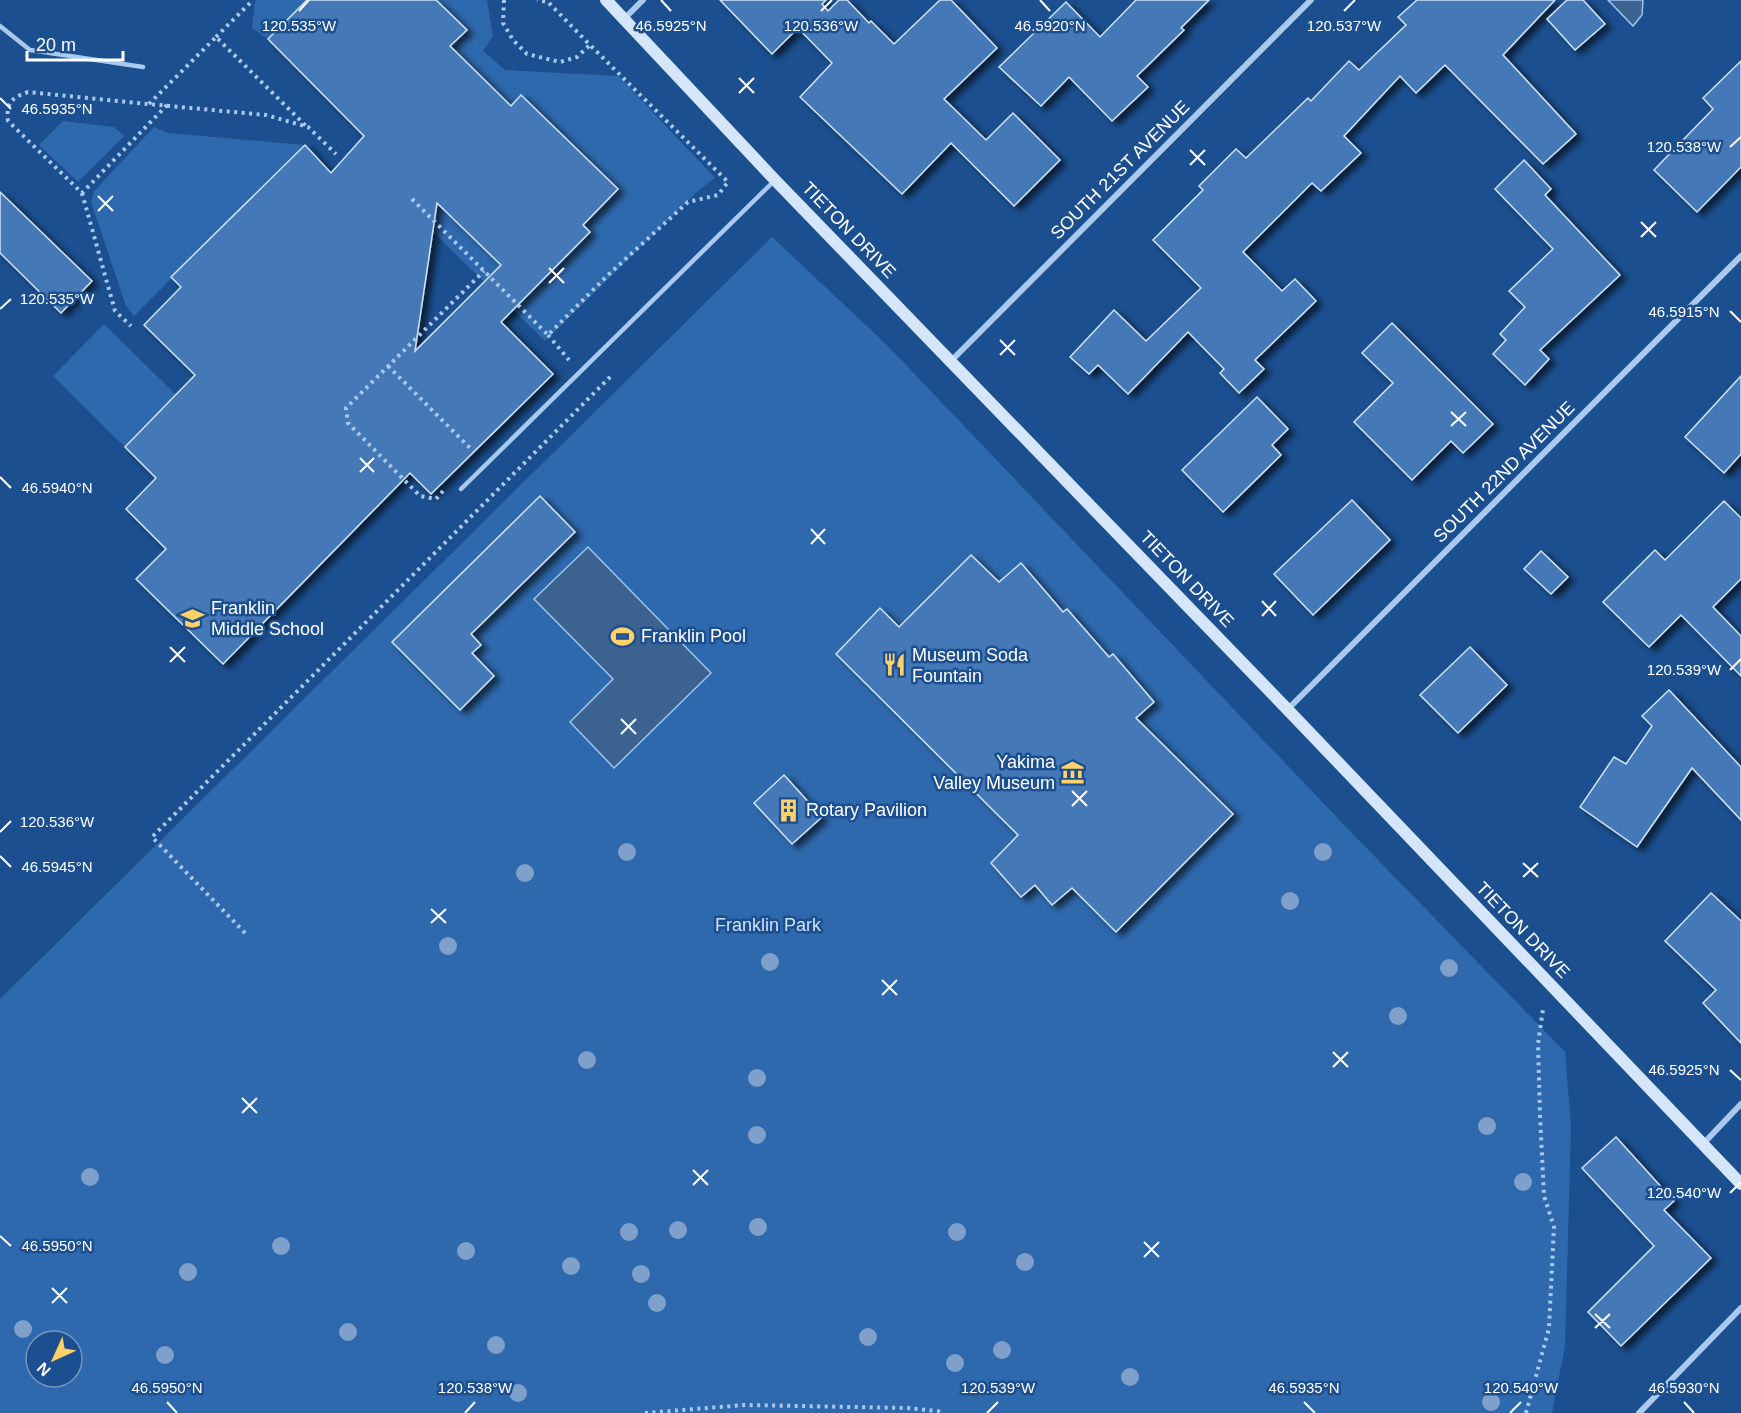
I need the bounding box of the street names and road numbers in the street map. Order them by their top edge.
street label: SOUTH 21ST AVENUE [1047,97,1193,243]
street label: TIETON DRIVE [798,178,900,282]
street label: SOUTH 22ND AVENUE [1429,397,1579,547]
street label: TIETON DRIVE [1136,527,1238,631]
street label: TIETON DRIVE [1472,878,1574,982]

